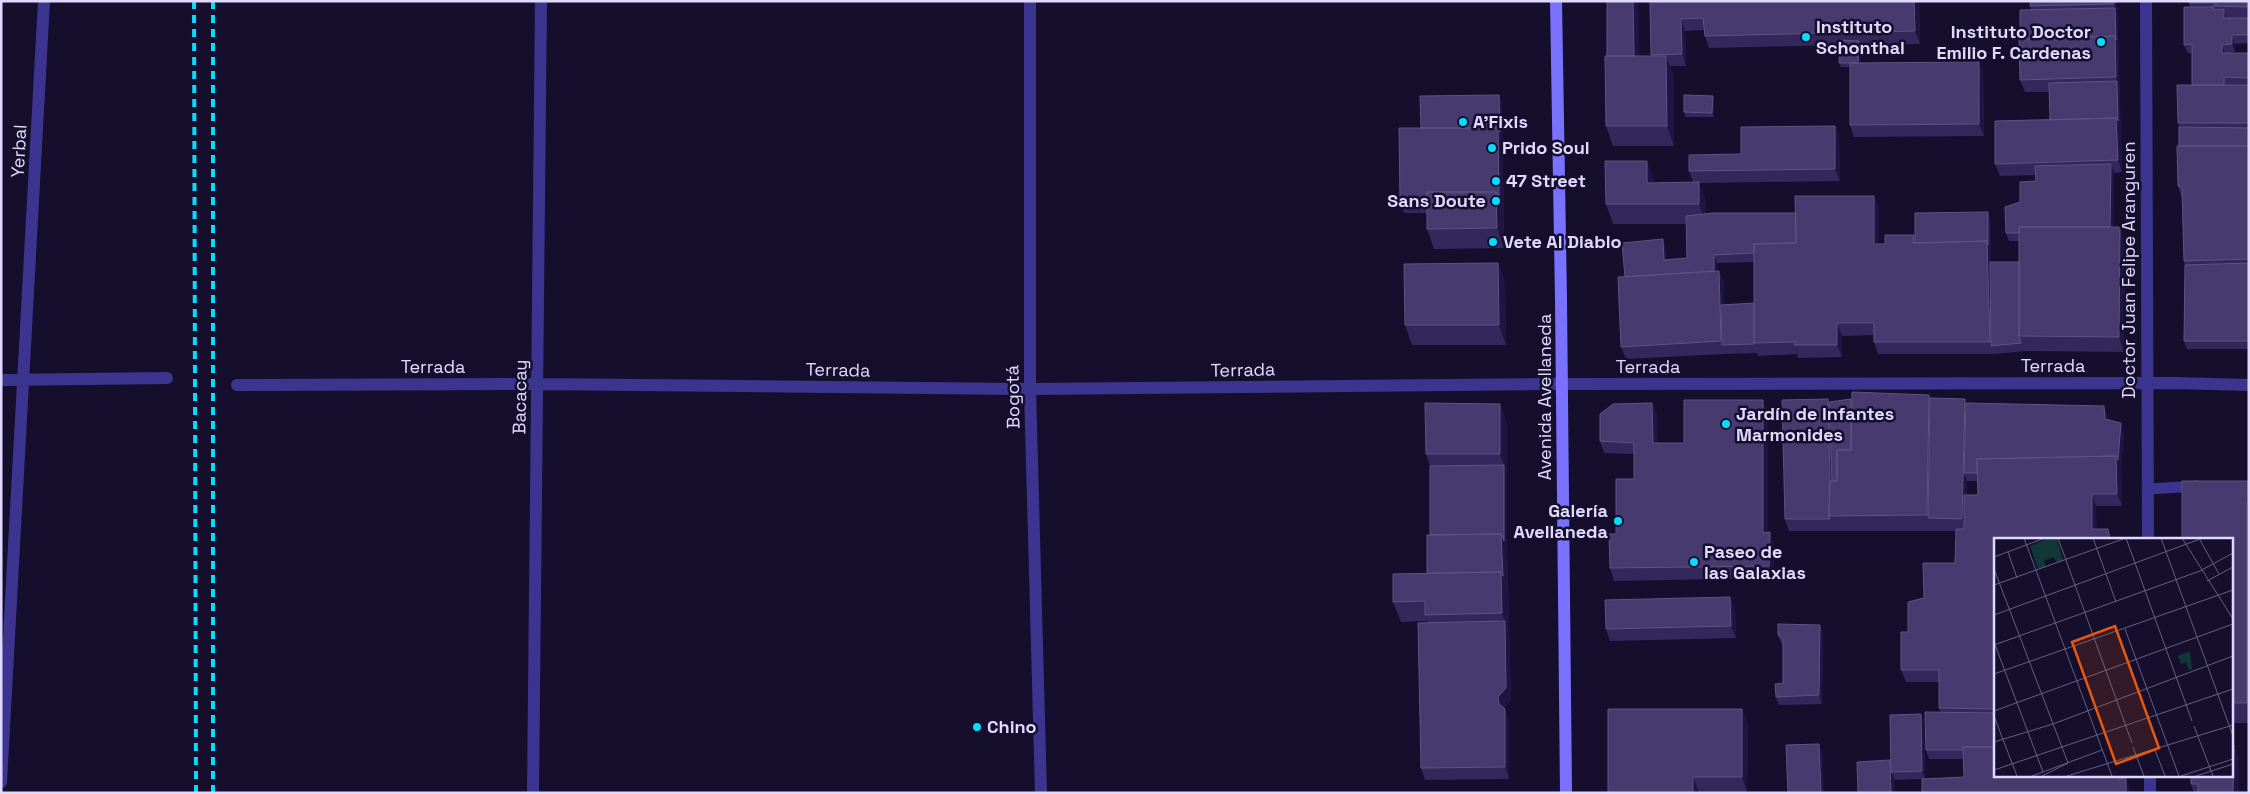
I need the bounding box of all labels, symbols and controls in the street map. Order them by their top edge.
place label: Instituto Schonthal [1816,15,1905,59]
place label: Instituto Doctor Emilio F. Cardenas [1937,20,2091,64]
marker: Instituto Schonthal [1800,31,1812,43]
marker: Instituto Doctor Emilio F. Cardenas [2095,36,2107,48]
place label: A'Fixis [1473,110,1528,133]
marker: A'Fixis [1457,116,1469,128]
street label: Yerbal [6,124,31,178]
place label: Prido Soul [1502,136,1590,159]
marker: Prido Soul [1486,142,1498,154]
street label: Doctor Juan Felipe Aranguren [2117,142,2140,398]
place label: 47 Street [1506,169,1586,192]
marker: 47 Street [1490,175,1502,187]
place label: Sans Doute [1387,189,1486,212]
marker: Sans Doute [1490,195,1502,207]
place label: Vete Al Diablo [1503,230,1622,253]
marker: Vete Al Diablo [1487,236,1499,248]
street label: Avenida Avellaneda [1533,314,1556,480]
street label: Terrada [2021,354,2085,377]
street label: Terrada [401,355,465,378]
street label: Terrada [1616,355,1680,378]
street label: Terrada [805,357,871,382]
street label: Terrada [1210,357,1276,382]
street label: Bacacay [507,359,532,435]
street label: Bogotá [1000,365,1025,429]
place label: Jardín de Infantes Marmonides [1736,402,1894,446]
marker: Jardín de Infantes Marmonides [1720,418,1732,430]
place label: Galería Avellaneda [1513,499,1609,543]
marker: Galería Avellaneda [1612,515,1624,527]
inset map [1994,538,2232,776]
place label: Paseo de las Galaxias [1704,540,1806,584]
marker: Paseo de las Galaxias [1688,556,1700,568]
place label: Chino [987,715,1037,738]
marker: Chino [971,721,983,733]

